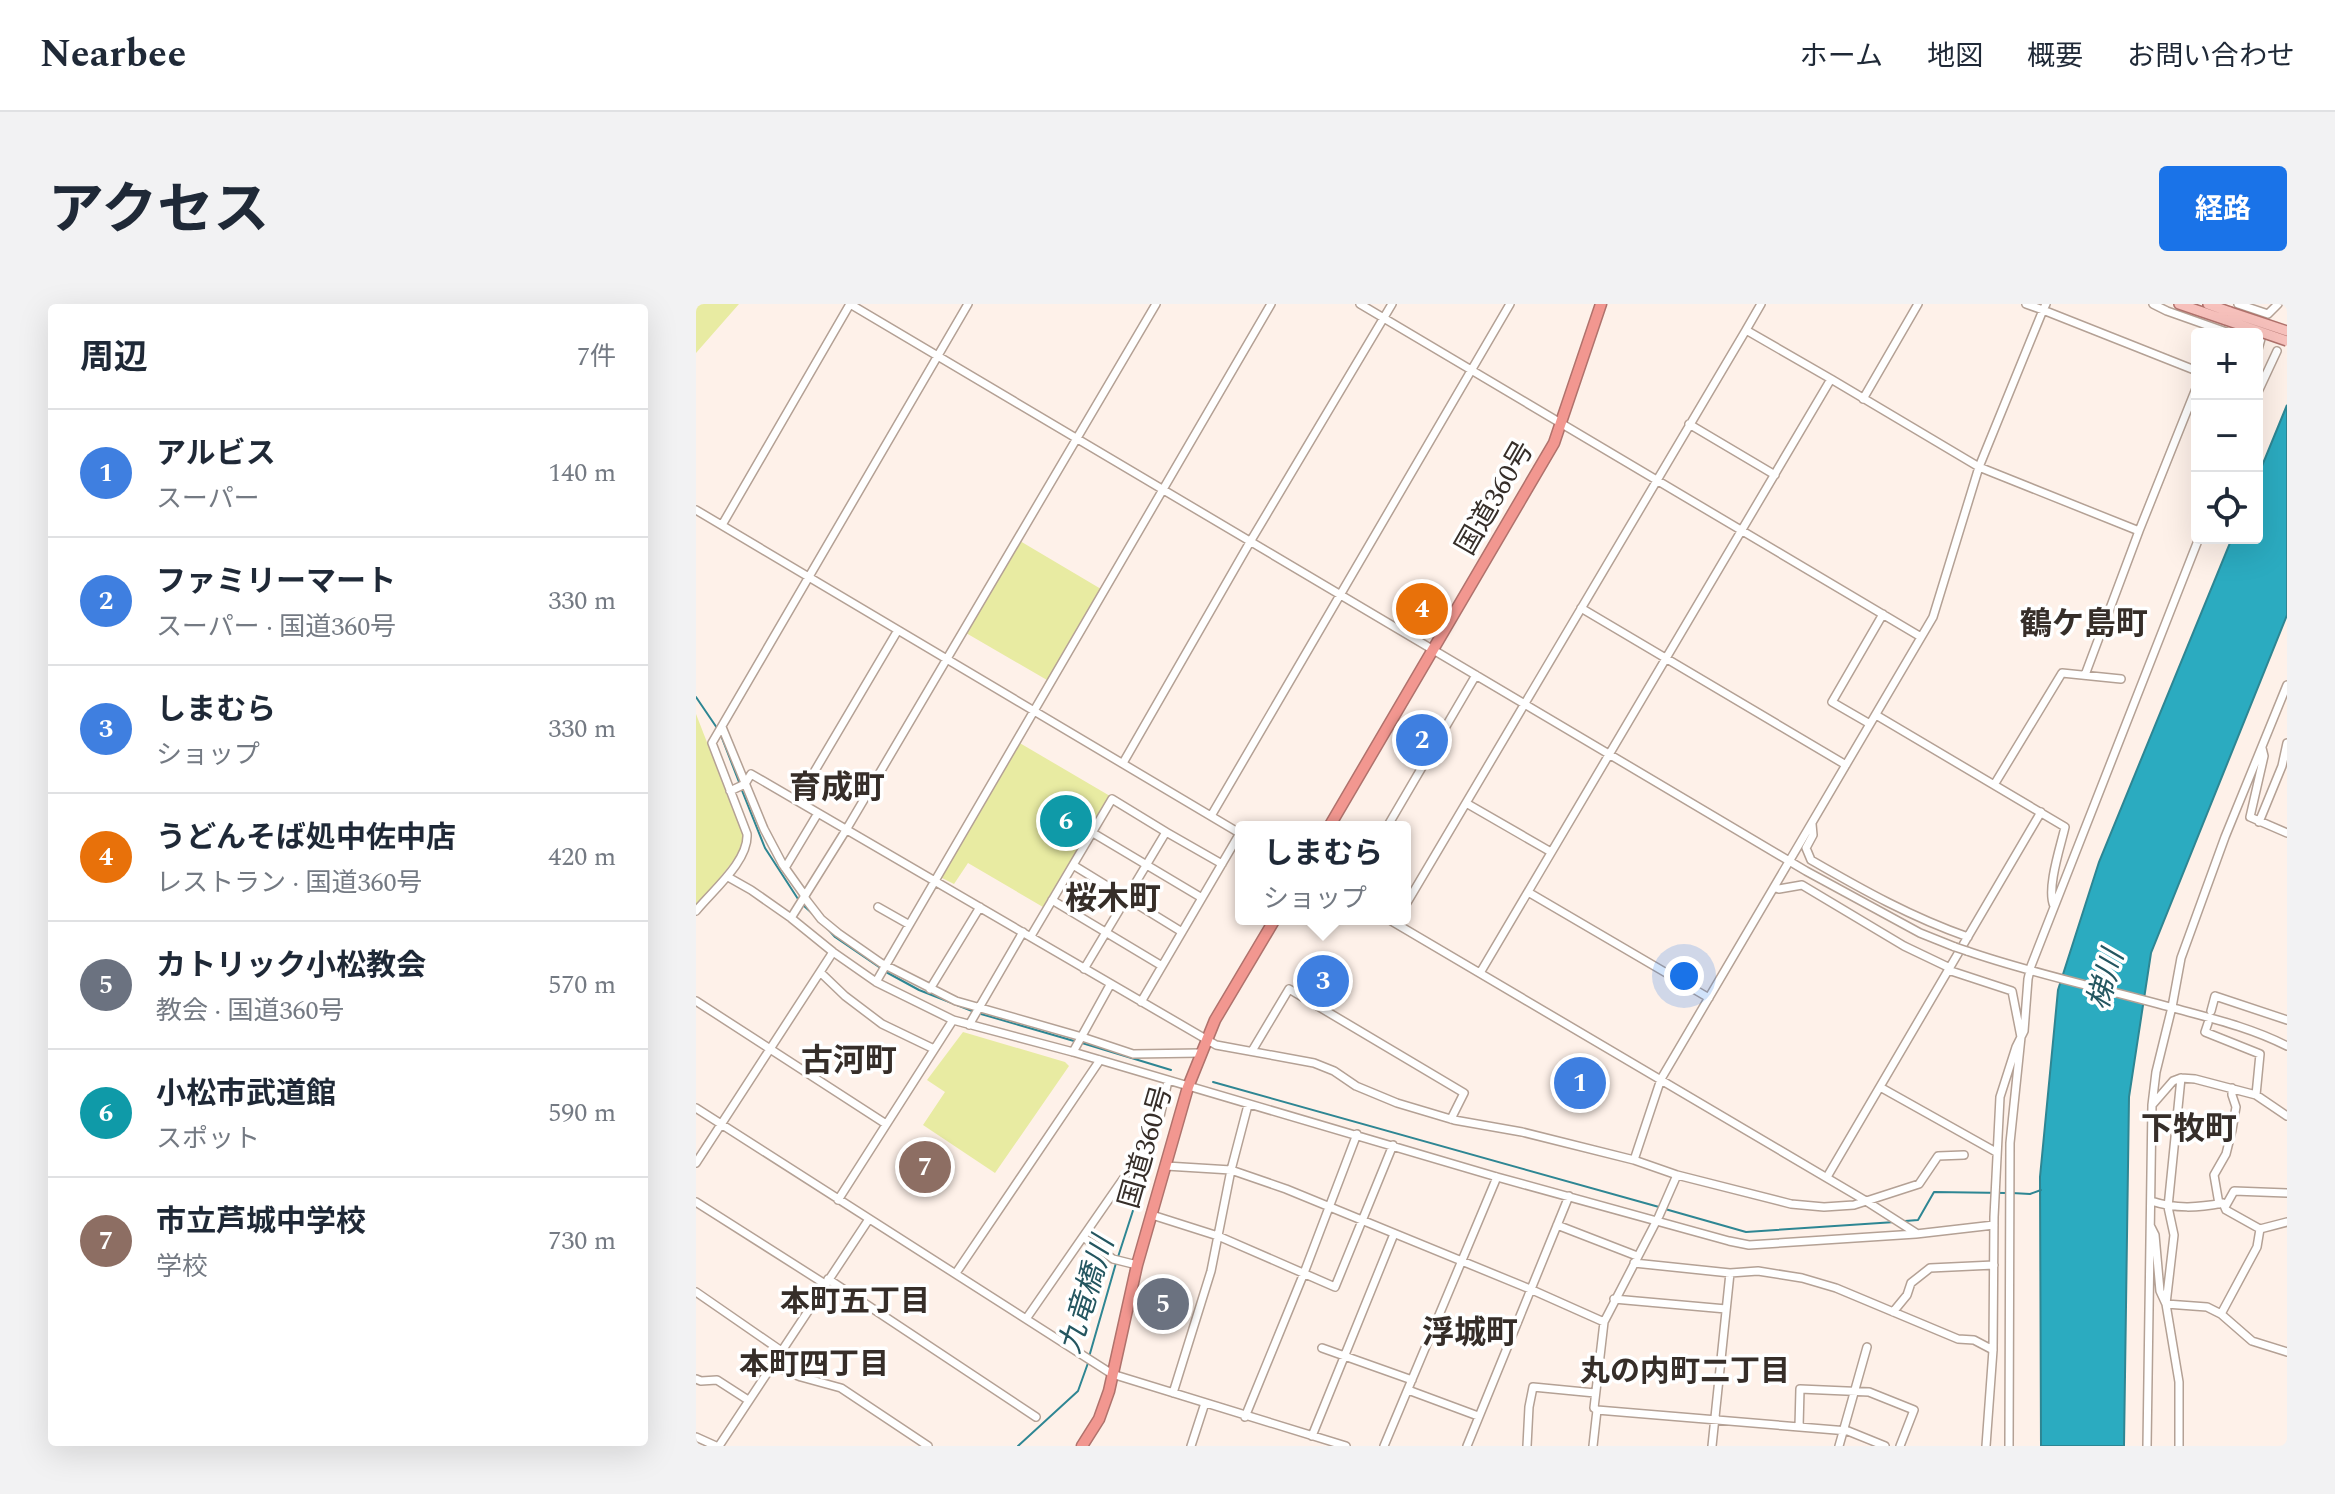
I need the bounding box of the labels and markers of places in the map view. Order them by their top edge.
pin: 4 [1396,579,1448,639]
pin: 2 [1396,710,1448,770]
pin: 6 [1040,791,1092,851]
pin: 3 [1297,951,1349,1011]
pin: 1 [1554,1053,1606,1113]
pin: 7 [899,1137,951,1197]
pin: 5 [1137,1274,1189,1334]

